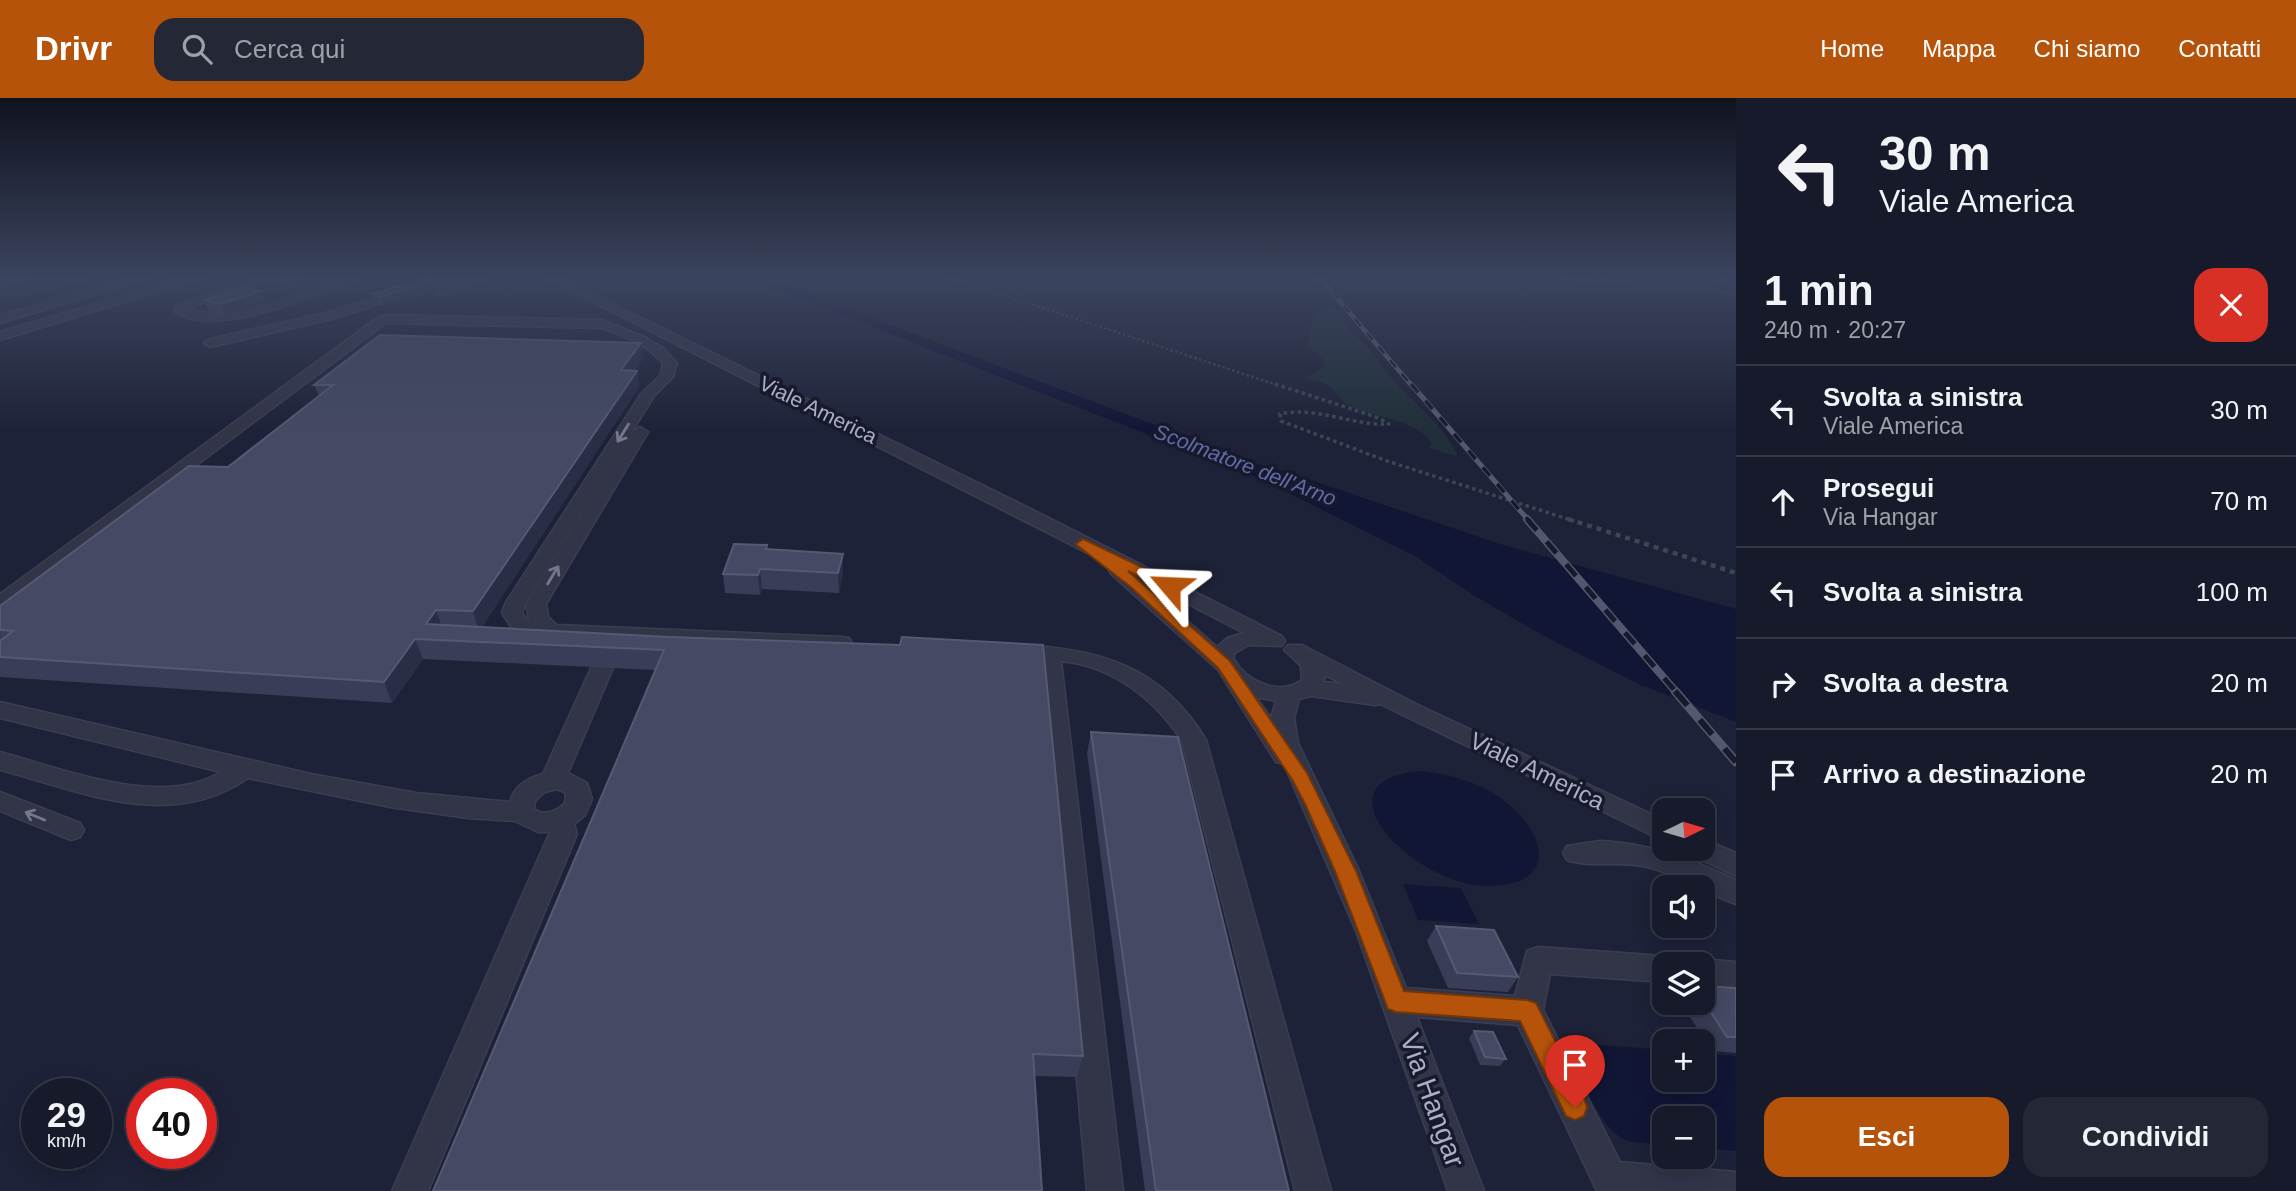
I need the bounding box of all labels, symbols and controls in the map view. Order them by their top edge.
search box [154,18,644,81]
text: Drivr [35,30,112,67]
icon: search [178,30,216,68]
text: Cerca qui [234,34,345,64]
text: Home [1820,35,1884,62]
text: Mappa [1922,35,1996,62]
text: Chi siamo [2034,35,2140,62]
text: Contatti [2178,35,2261,62]
icon: left [1764,126,1855,217]
text: 30 m [1879,126,1991,180]
text: Viale America [1879,183,2074,219]
text: 1 min [1764,267,1874,314]
button: close [2194,268,2268,342]
text: 240 m · 20:27 [1764,317,1906,343]
street label: Viale America [756,371,881,448]
text: Svolta a sinistra [1823,382,2022,412]
icon: left [1764,392,1802,430]
text: 30 m [2210,395,2268,425]
text: Viale America [1823,413,1963,439]
water label: Scolmatore dell'Arno [1151,419,1340,510]
one-way arrow [615,422,629,442]
text: Prosegui [1823,473,1934,503]
icon: ahead [1764,483,1802,521]
text: 70 m [2210,486,2268,516]
text: Via Hangar [1823,504,1938,530]
position arrow [1133,549,1207,623]
one-way arrow [547,566,561,586]
icon: left [1764,574,1802,612]
text: Svolta a sinistra [1823,577,2022,607]
text: 100 m [2196,577,2268,607]
icon: right [1764,665,1802,703]
text: Svolta a destra [1823,668,2008,698]
text: 20 m [2210,668,2268,698]
street label: Viale America [1466,726,1609,815]
icon: arrive [1764,756,1802,794]
text: Arrivo a destinazione [1823,759,2086,789]
text: 20 m [2210,759,2268,789]
north arrow [1652,798,1715,861]
map controls [1652,798,1715,1169]
one-way arrow [25,808,47,821]
button: sound [1652,875,1715,938]
button: layers [1652,952,1715,1015]
street label: Via Hangar [1394,1029,1471,1171]
button: + [1652,1029,1715,1092]
pin [1545,1035,1605,1107]
icon: arrive [1556,1046,1594,1084]
speed limit sign: 40 [126,1078,217,1169]
text: 29 [47,1095,86,1134]
button: Esci [1764,1097,2009,1177]
button: Condividi [2023,1097,2268,1177]
button: − [1652,1106,1715,1169]
text: km/h [47,1131,86,1151]

